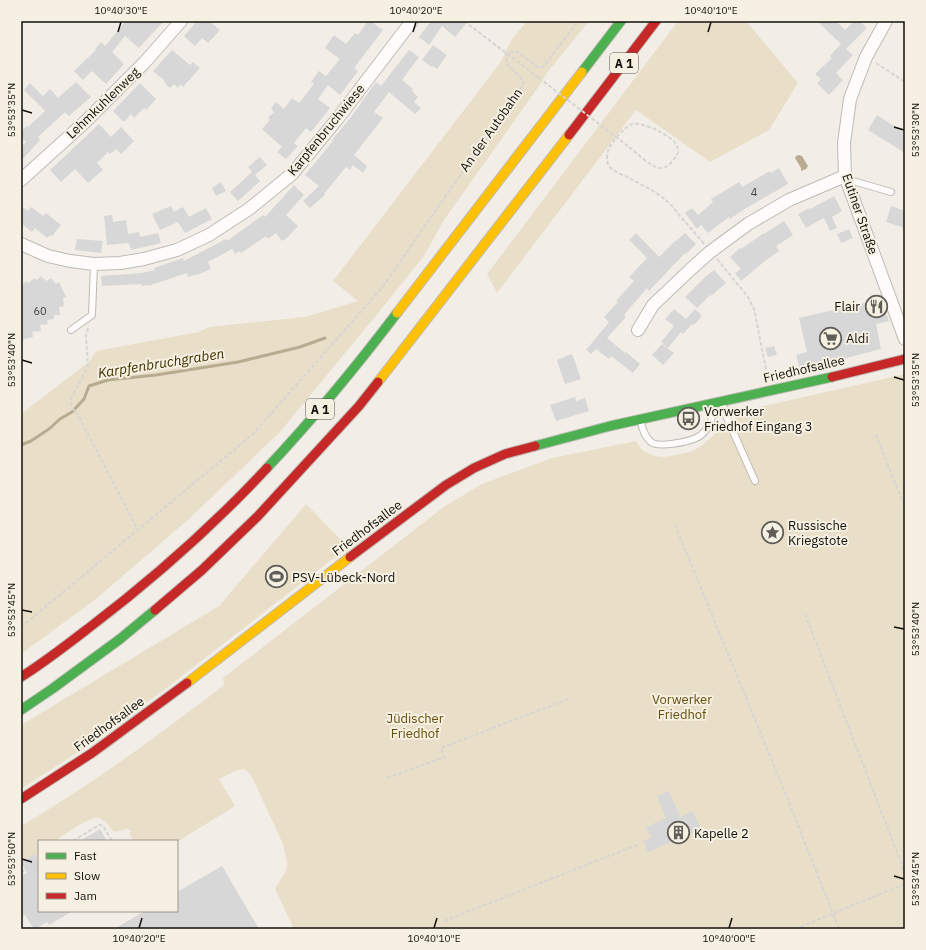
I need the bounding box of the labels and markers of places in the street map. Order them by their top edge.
restaurant icon: Flair [863,293,889,319]
place label: Flair [834,298,860,315]
supermarket icon: Aldi [818,325,844,351]
place label: Aldi [846,330,869,347]
place label: Vorwerker Friedhof Eingang 3 [704,403,813,435]
bus stop icon: Vorwerker Friedhof Eingang 3 [676,405,702,431]
place label: Russische Kriegstote [788,517,848,549]
place icon: Russische Kriegstote [760,519,786,545]
sports icon: PSV-Lübeck-Nord [264,564,290,590]
place label: PSV-Lübeck-Nord [292,569,395,586]
building icon: Kapelle 2 [666,820,692,846]
place label: Kapelle 2 [694,825,749,842]

